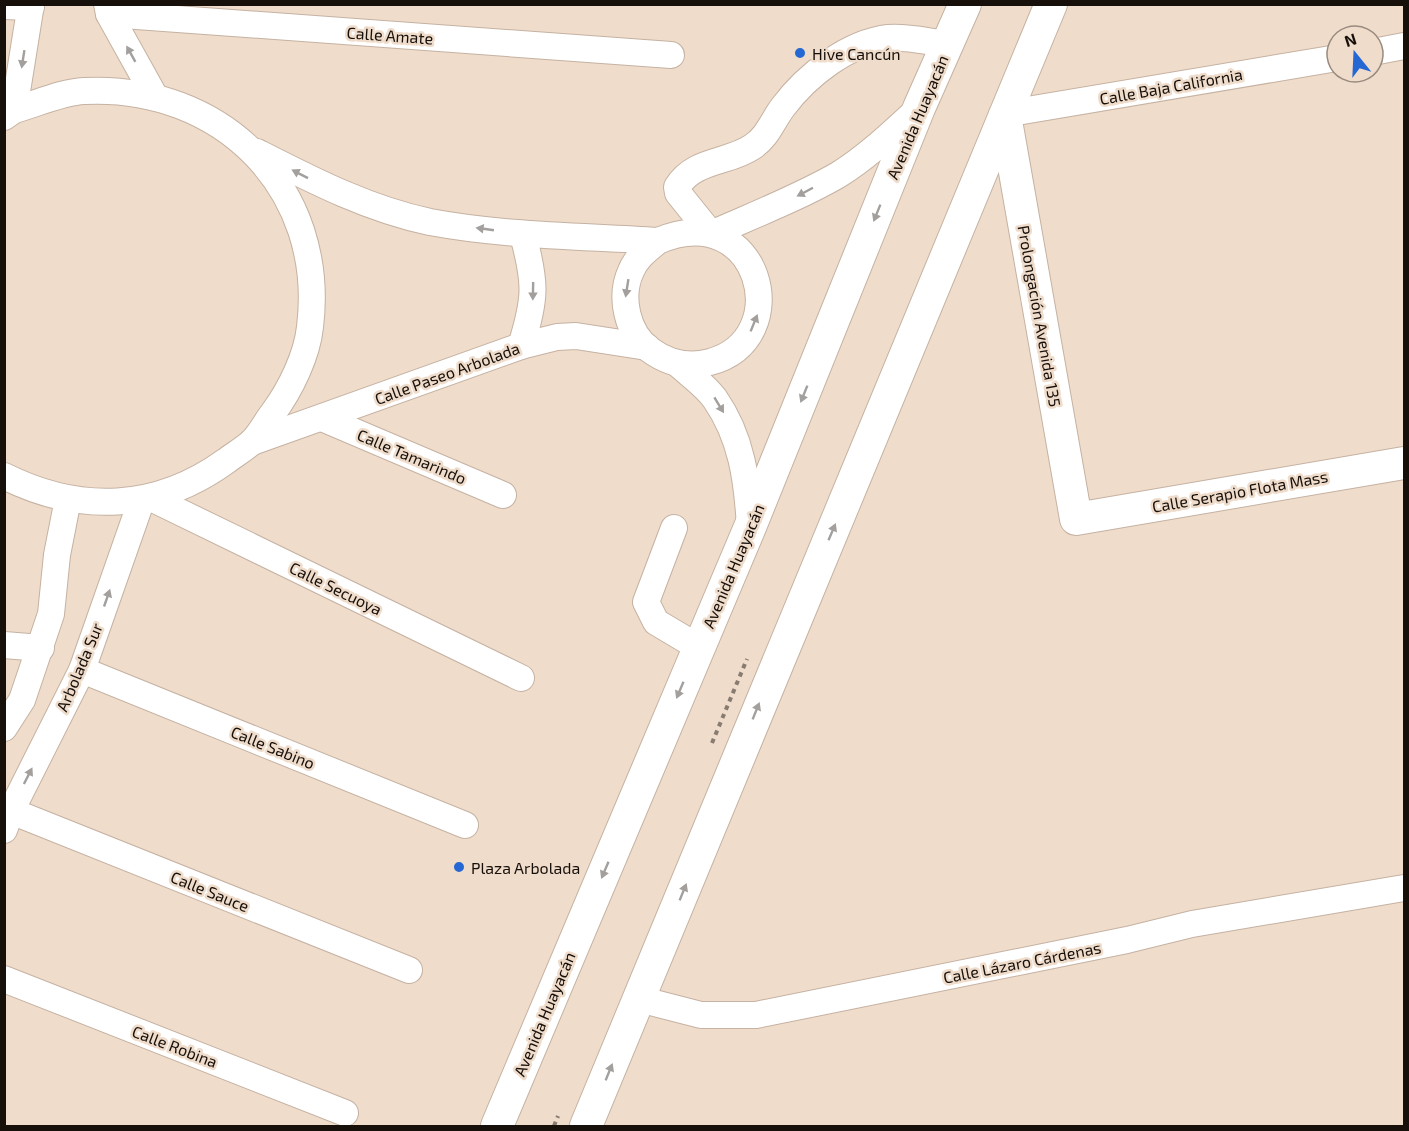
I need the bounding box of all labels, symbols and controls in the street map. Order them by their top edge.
street label: Calle Amate [346,23,434,47]
north arrow [1325,24,1385,84]
text: N [1342,28,1359,50]
place label: Hive Cancún [812,44,901,63]
one-way arrow [126,46,136,63]
marker: Hive Cancún [793,46,807,60]
one-way arrow [18,49,27,68]
street label: Avenida Huayacán [882,52,952,182]
street label: Calle Baja California [1098,64,1244,109]
one-way arrow [291,169,309,179]
one-way arrow [797,187,814,197]
one-way arrow [872,204,881,222]
street label: Prolongación Avenida 135 [1015,224,1065,408]
one-way arrow [476,225,495,234]
one-way arrow [623,279,632,298]
one-way arrow [528,281,538,300]
one-way arrow [749,313,759,331]
street label: Calle Paseo Arbolada [372,338,522,408]
one-way arrow [799,385,808,403]
one-way arrow [713,397,724,413]
street label: Calle Tamarindo [355,424,469,488]
street label: Calle Serapio Flota Mass [1151,466,1329,516]
street label: Avenida Huayacán [698,501,768,631]
one-way arrow [828,523,837,541]
street label: Calle Secuoya [287,557,385,619]
one-way arrow [103,589,113,607]
street label: Arbolada Sur [52,619,106,714]
one-way arrow [675,682,685,700]
one-way arrow [751,702,761,720]
street label: Calle Sabino [228,722,318,772]
one-way arrow [24,768,33,785]
place label: Plaza Arbolada [471,858,580,877]
marker: Plaza Arbolada [452,860,466,874]
one-way arrow [600,861,609,879]
street label: Calle Sauce [168,867,252,915]
one-way arrow [679,883,688,901]
street label: Calle Lázaro Cárdenas [941,937,1103,987]
street label: Avenida Huayacán [509,949,579,1079]
street label: Calle Robina [130,1021,220,1071]
one-way arrow [604,1063,614,1081]

